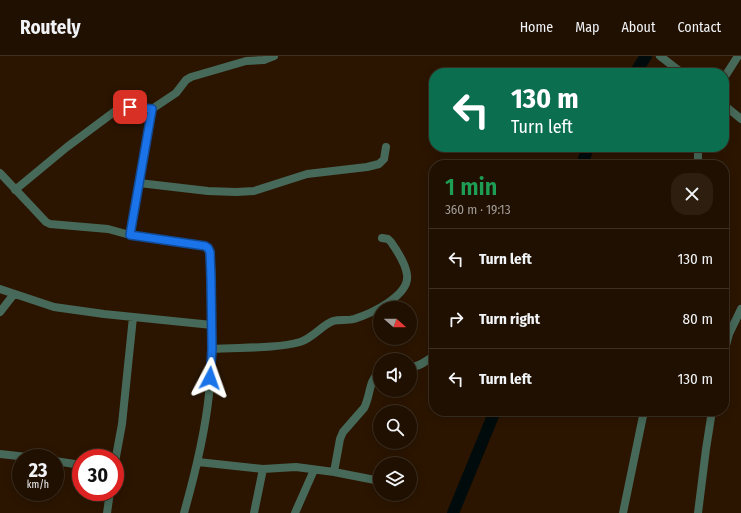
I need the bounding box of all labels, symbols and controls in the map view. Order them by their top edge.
text: Routely [20,16,80,39]
text: Home [520,19,553,36]
text: Map [575,19,599,36]
text: About [621,19,656,36]
text: Contact [678,19,721,36]
text: 130 m [511,82,579,115]
icon: left [445,84,497,136]
pin [113,90,147,124]
icon: arrive [119,96,141,118]
text: Turn left [511,116,573,138]
text: 1 min [445,173,497,201]
button: close [671,173,713,215]
text: 360 m · 19:13 [445,202,511,217]
icon: left [445,248,467,270]
text: Turn left [479,250,532,268]
text: 130 m [678,250,713,268]
north arrow [373,301,417,345]
map controls [373,301,417,501]
icon: right [445,308,467,330]
text: Turn right [479,310,540,328]
text: 80 m [683,310,713,328]
button: sound [373,353,417,397]
position arrow [189,357,231,399]
icon: left [445,368,467,390]
text: Turn left [479,370,532,388]
text: 130 m [678,370,713,388]
button: search [373,405,417,449]
speed limit sign: 30 [72,449,124,501]
button: layers [373,457,417,501]
text: 23 [29,458,47,482]
text: km/h [27,479,49,491]

